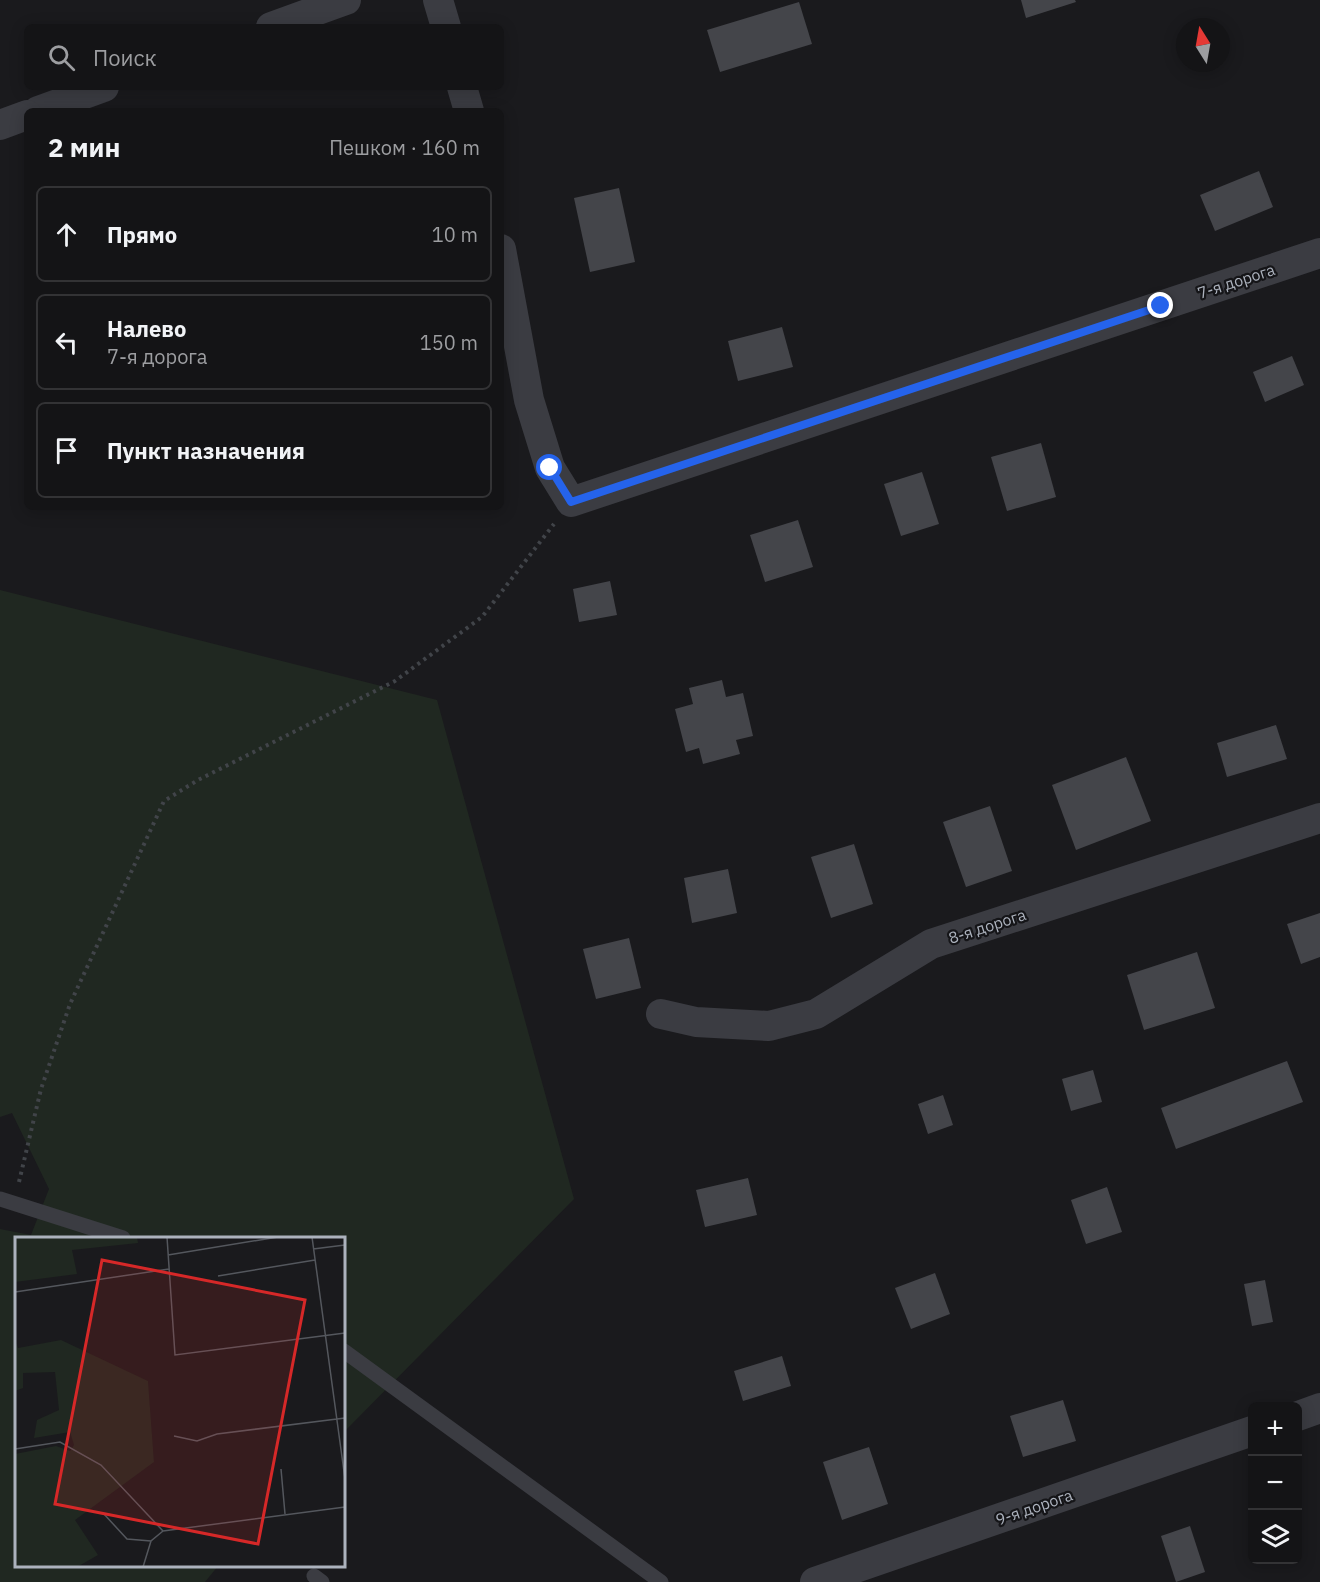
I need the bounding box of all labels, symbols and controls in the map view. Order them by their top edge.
north arrow [1176,18,1230,72]
search box [24,24,504,90]
icon: search [45,41,78,74]
text: Поиск [93,43,157,72]
text: 2 мин [48,130,120,164]
text: Пешком · 160 m [329,134,480,161]
icon: ahead [50,218,83,251]
text: Прямо [107,220,177,249]
text: 10 m [432,221,478,248]
street label: 7-я дорога [1195,259,1278,303]
route end [1147,292,1173,318]
text: Налево [107,314,186,343]
icon: left [50,326,83,359]
text: 150 m [420,329,478,356]
text: 7-я дорога [107,343,207,370]
icon: arrive [50,434,83,467]
text: Пункт назначения [107,436,305,465]
route start [536,454,562,480]
street label: 8-я дорога [946,904,1029,948]
inset map [15,1237,345,1567]
map controls [1248,1402,1302,1564]
button: + [1248,1402,1302,1456]
button: − [1248,1456,1302,1510]
street label: 9-я дорога [993,1484,1076,1530]
button: layers [1248,1510,1302,1564]

